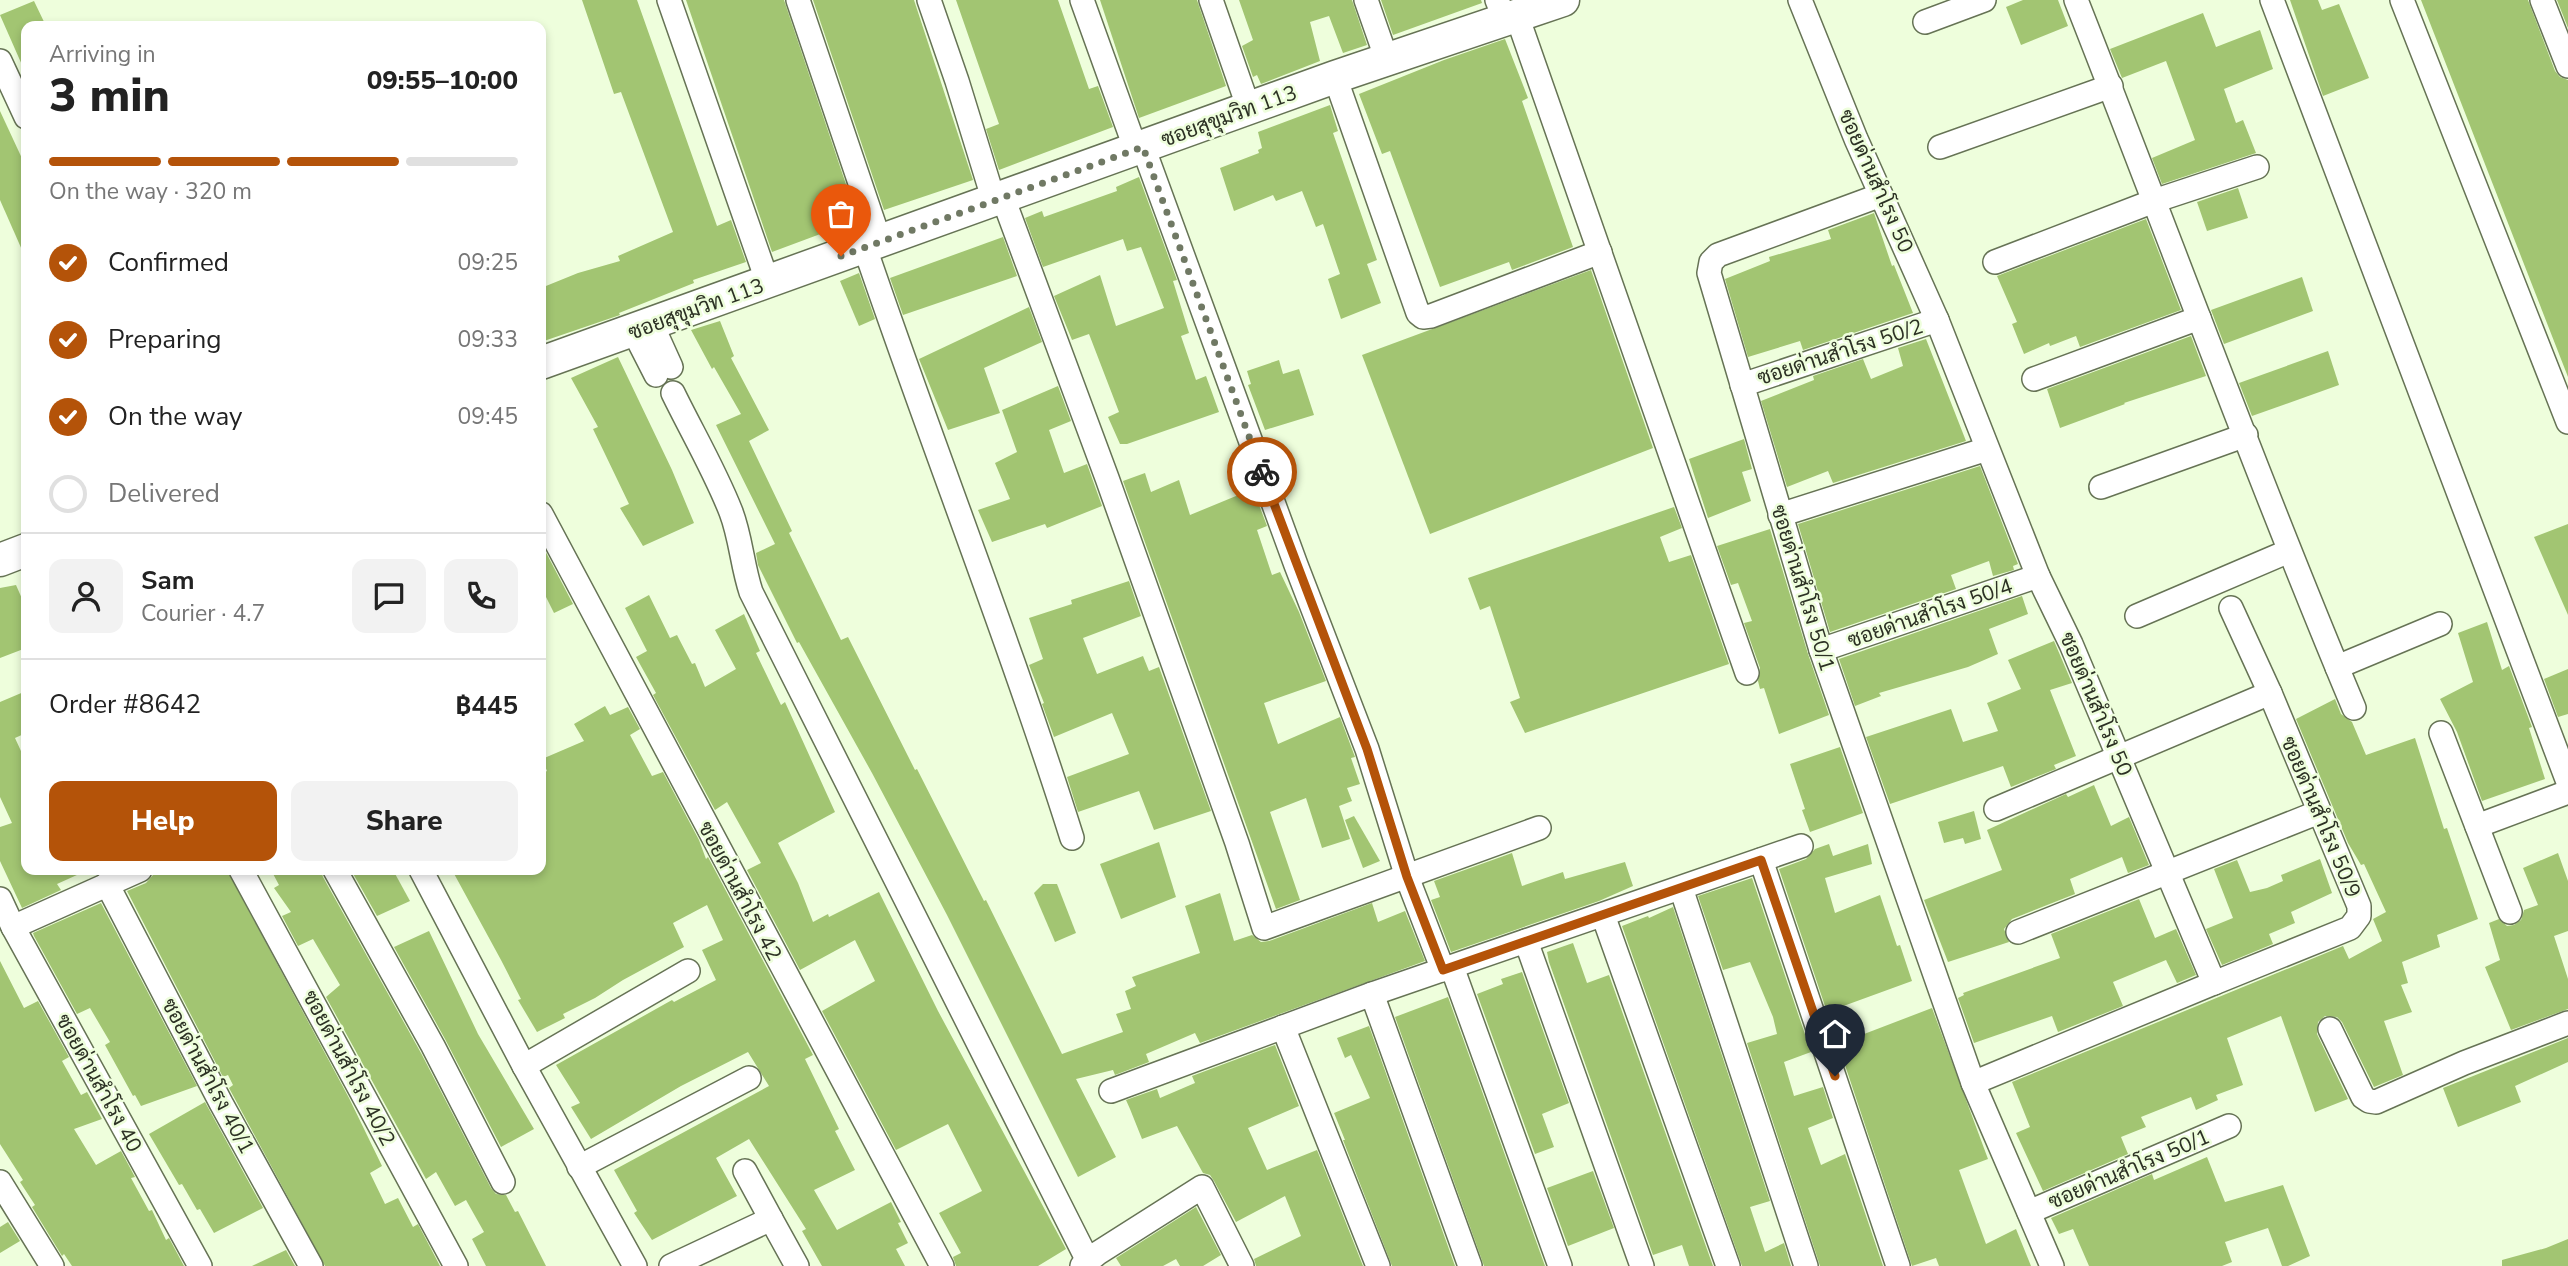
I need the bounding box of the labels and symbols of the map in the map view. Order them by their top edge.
street label: ซอยสุขุมวิท 113 [1157,78,1301,154]
street label: ซอยด่านสำโรง 50 [1832,105,1920,257]
pin [811,184,871,256]
street label: ซอยสุขุมวิท 113 [624,271,768,347]
street label: ซอยด่านสำโรง 50/2 [1754,312,1926,392]
courier [1227,437,1297,507]
street label: ซอยด่านสำโรง 50/1 [1764,501,1842,675]
street label: ซอยด่านสำโรง 50/4 [1844,572,2016,654]
street label: ซอยด่านสำโรง 50 [2053,628,2139,780]
street label: ซอยด่านสำโรง 50/9 [2274,732,2368,902]
street label: ซอยด่านสำโรง 42 [692,816,788,966]
street label: ซอยด่านสำโรง 40/2 [296,985,402,1151]
street label: ซอยด่านสำโรง 40/1 [155,993,261,1159]
pin [1805,1004,1865,1076]
street label: ซอยด่านสำโรง 40 [49,1009,149,1157]
street label: ซอยด่านสำโรง 50/1 [2044,1122,2214,1216]

